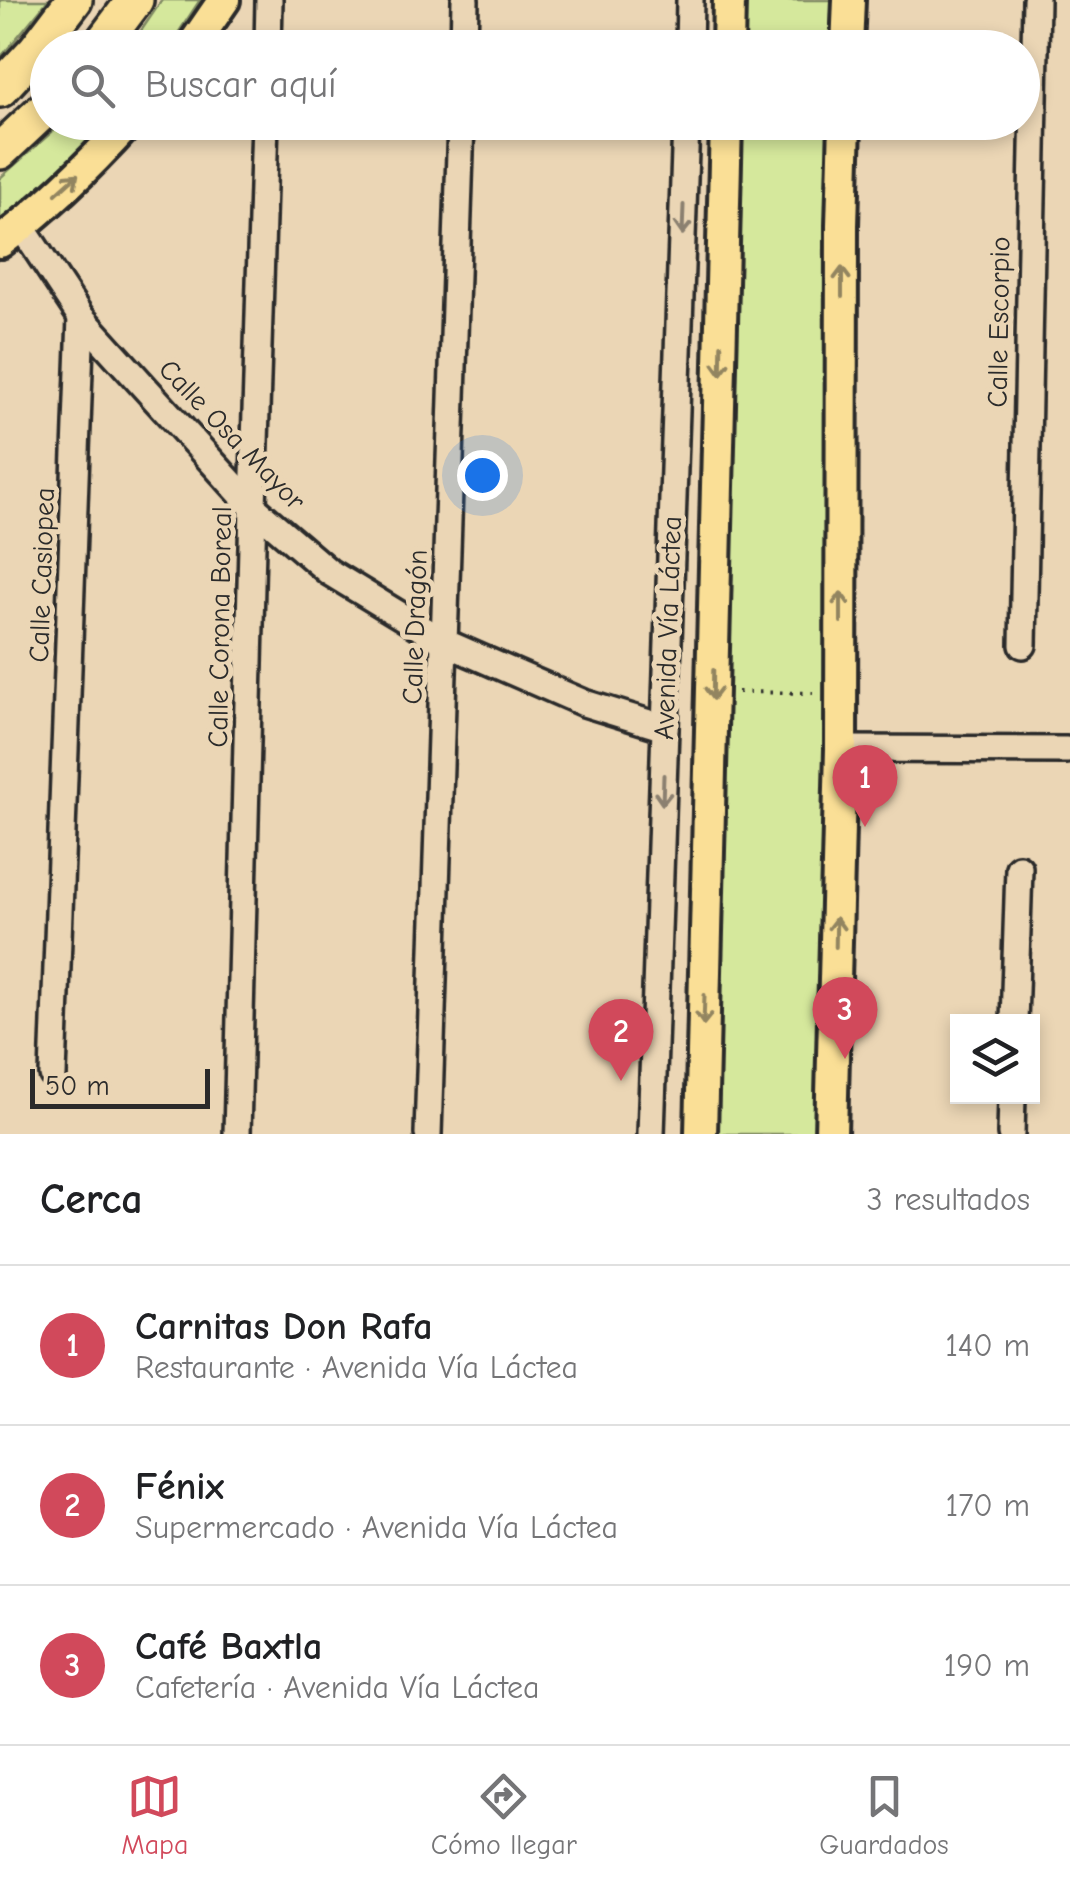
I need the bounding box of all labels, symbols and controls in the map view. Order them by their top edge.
search box [30,30,1040,140]
icon: search [65,58,120,113]
text: Buscar aquí [145,63,337,107]
one-way arrow [54,173,79,196]
one-way arrow [673,203,692,235]
street label: Calle Escorpio [982,236,1016,408]
one-way arrow [832,266,852,298]
one-way arrow [711,343,730,375]
street label: Calle Osa Mayor [152,353,312,517]
your location [457,450,508,501]
street label: Calle Casiopea [23,487,61,663]
street label: Calle Corona Boreal [202,506,238,748]
street label: Avenida Vía Láctea [648,515,688,741]
street label: Calle Dragón [396,549,434,705]
one-way arrow [832,591,850,624]
one-way arrow [704,668,722,700]
pin: 1 [832,744,898,827]
one-way arrow [653,773,672,805]
one-way arrow [827,916,846,948]
pin: 3 [812,976,878,1059]
one-way arrow [695,993,714,1025]
pin: 2 [588,998,654,1081]
map controls [950,1014,1040,1104]
button: layers [950,1014,1040,1104]
scale bar [30,1064,210,1108]
text: 50 m [45,1070,110,1102]
text: Cerca [40,1175,143,1224]
text: 3 resultados [867,1181,1030,1218]
text: Carnitas Don Rafa [135,1305,433,1349]
text: 1 [66,1327,79,1364]
text: 140 m [945,1327,1030,1364]
text: Restaurante · Avenida Vía Láctea [135,1349,578,1386]
text: Fénix [135,1465,224,1509]
text: 2 [65,1487,80,1524]
text: 170 m [946,1487,1030,1524]
text: Supermercado · Avenida Vía Láctea [135,1509,618,1546]
text: Café Baxtla [135,1625,322,1669]
text: 3 [65,1647,80,1684]
text: 190 m [944,1647,1030,1684]
text: Cafetería · Avenida Vía Láctea [135,1669,540,1706]
tab: Mapa [121,1769,188,1861]
tab: Cómo llegar [431,1769,577,1861]
tab: Guardados [819,1769,949,1861]

